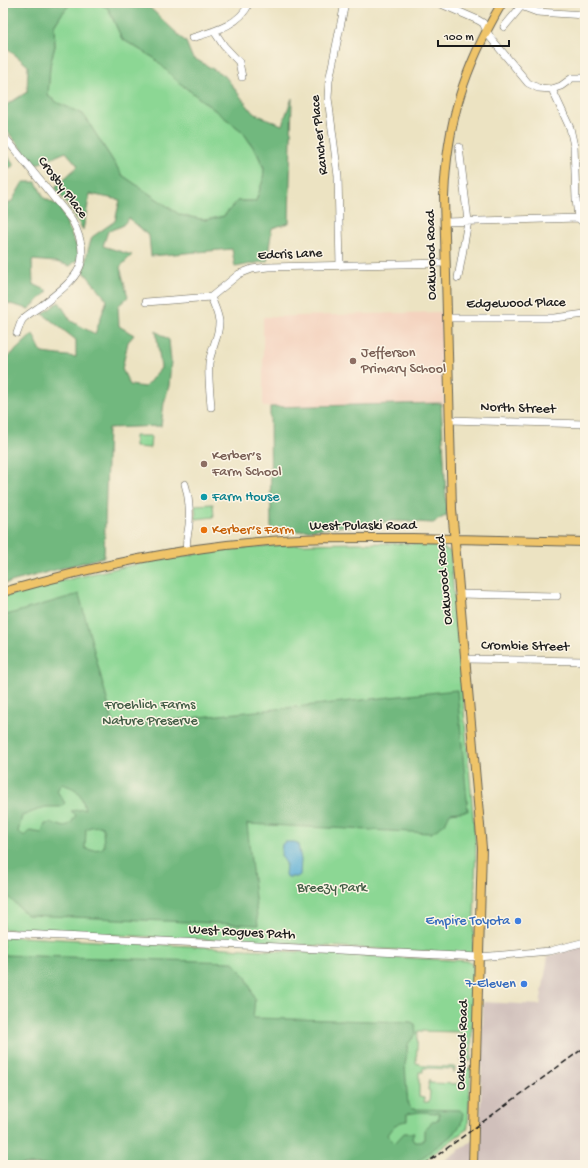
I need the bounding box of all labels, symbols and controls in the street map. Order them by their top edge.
scale bar [438,22,509,48]
text: 100 m [443,31,474,45]
street label: Rancher Place [307,94,333,176]
street label: Crosby Place [33,154,91,223]
street label: Oakwood Road [423,208,441,300]
street label: Edcris Lane [257,245,324,265]
street label: Edgewood Place [466,295,567,313]
place label: Jefferson Primary School [360,345,446,378]
marker: Jefferson Primary School [348,356,358,366]
street label: North Street [480,399,557,419]
place label: Kerber’s Farm School [211,448,282,481]
marker: Kerber’s Farm School [199,459,209,469]
place label: Farm House [211,489,280,506]
marker: Farm House [199,492,209,502]
street label: West Pulaski Road [310,518,418,535]
place label: Kerber’s Farm [212,522,294,539]
marker: Kerber’s Farm [199,525,209,535]
street label: Oakwood Road [432,533,457,626]
street label: Crombie Street [481,638,570,656]
park label: Froehlich Farms Nature Preserve [102,697,198,730]
park label: Breezy Park [296,880,369,897]
place label: Empire Toyota [426,913,511,930]
marker: Empire Toyota [513,916,523,926]
street label: West Rogues Path [188,922,296,944]
place label: 7-Eleven [464,976,516,993]
marker: 7-Eleven [519,979,529,989]
street label: Oakwood Road [453,998,473,1090]

